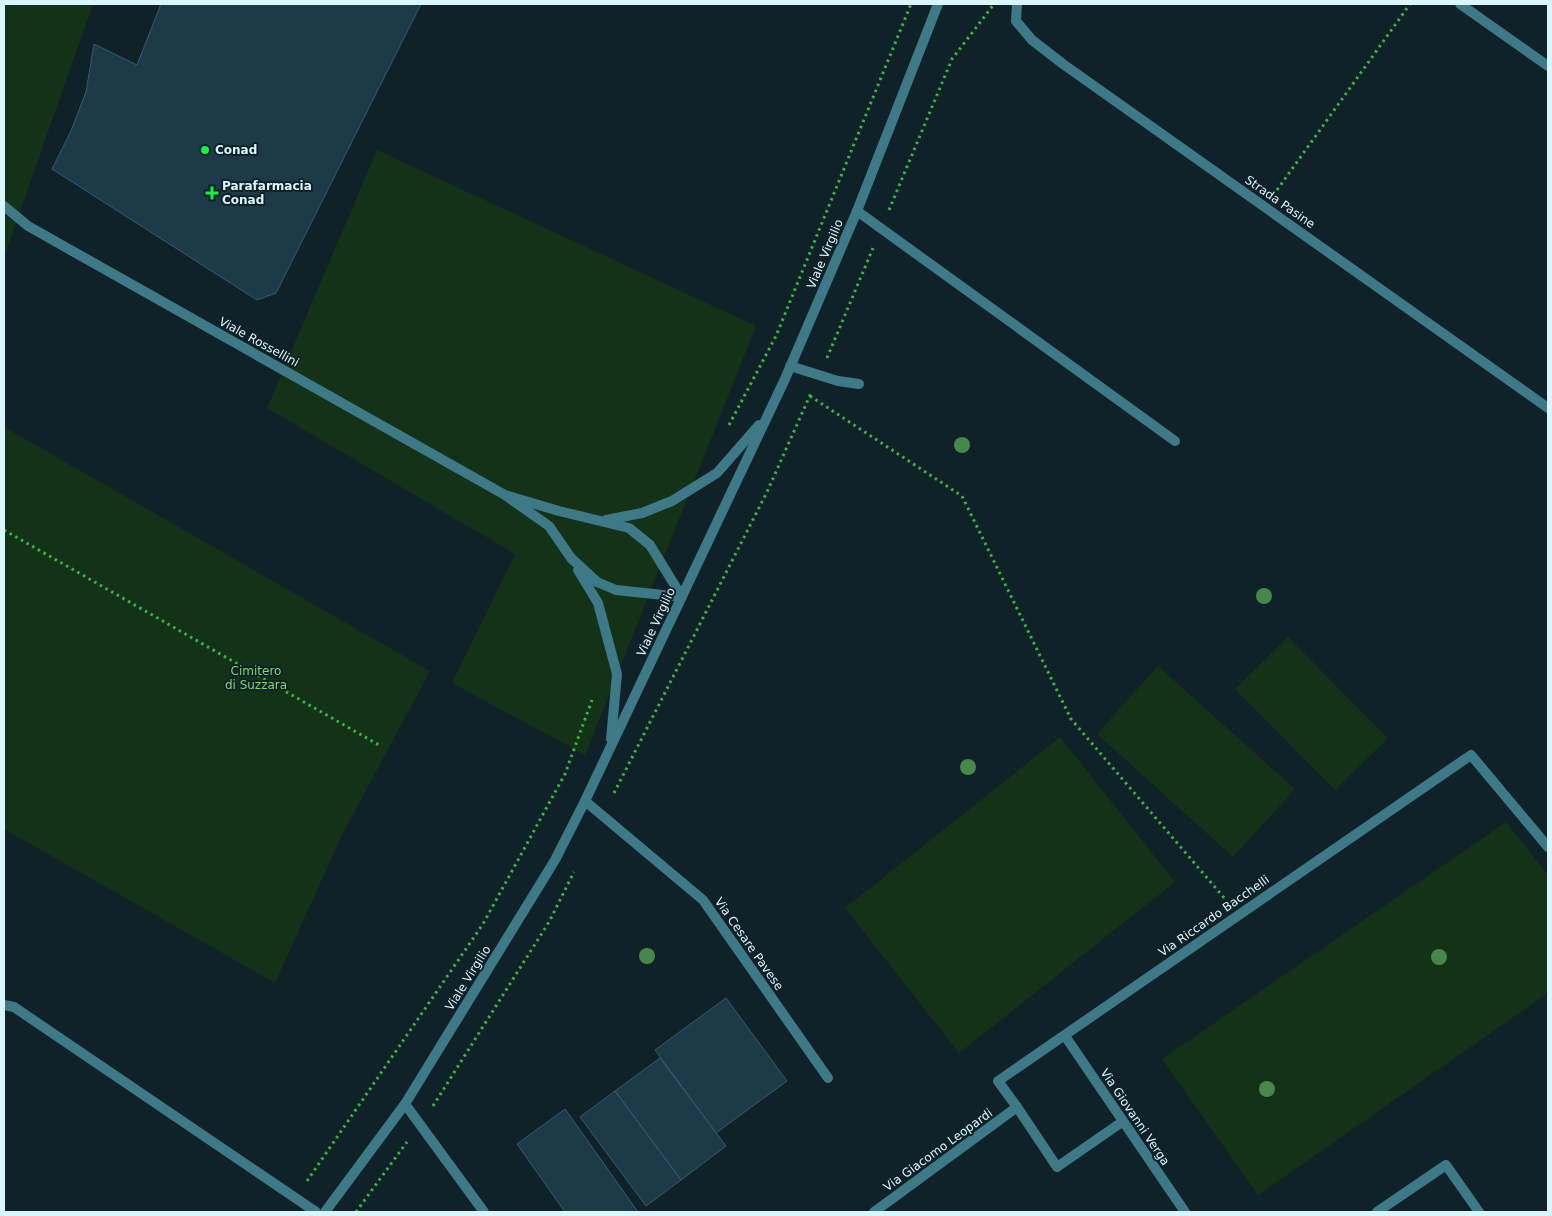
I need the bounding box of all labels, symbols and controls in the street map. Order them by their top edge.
place label: Conad [215,143,257,157]
marker: Conad [199,144,211,156]
street label: Strada Pasine [1242,173,1318,231]
place label: Parafarmacia Conad [222,179,312,207]
marker: Parafarmacia Conad [206,187,218,199]
street label: Viale Virgilio [804,217,846,291]
street label: Viale Rossellini [217,314,301,370]
street label: Viale Virgilio [634,585,678,659]
park label: Cimitero di Suzzara [225,664,287,692]
street label: Via Riccardo Bacchelli [1156,872,1272,960]
street label: Via Cesare Pavese [712,895,786,993]
street label: Viale Virgilio [442,943,494,1013]
street label: Via Giovanni Verga [1097,1066,1173,1168]
street label: Via Giacomo Leopardi [881,1106,995,1194]

